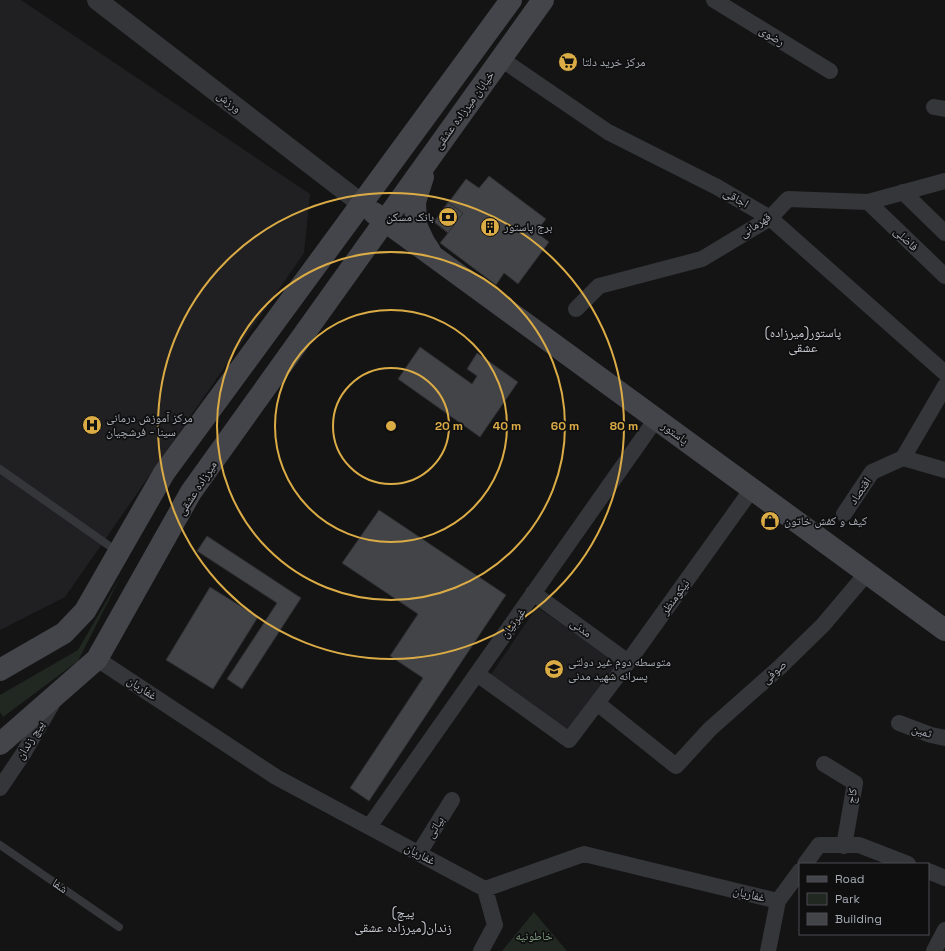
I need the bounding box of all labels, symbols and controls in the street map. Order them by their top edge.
street label: رضوی [756,22,788,50]
supermarket icon: مرکز خرید دلتا [557,51,579,73]
place label: مرکز خرید دلتا [582,54,645,70]
street label: خیابان میرزاده عشقی [430,67,498,152]
street label: ورزش [213,87,245,117]
street label: اجاقی [720,184,752,212]
bank icon: بانک مسکن [437,206,459,228]
place label: بانک مسکن [386,209,434,225]
street label: قهرمانی [736,209,774,241]
building icon: برج پاستور [479,216,501,238]
place label: برج پاستور [503,219,552,235]
street label: فاضلی [890,223,922,255]
district label: (پاستور(میرزاده عشقی [765,324,841,356]
place label: مرکز آموزش درمانی سینا - فرشچیان [106,410,193,440]
hospital icon: مرکز آموزش درمانی سینا - فرشچیان [81,414,103,436]
street label: پاستور [658,417,692,448]
text: 20 m [435,418,463,434]
text: 40 m [493,418,521,434]
text: 60 m [551,418,579,434]
text: 80 m [610,418,638,434]
centre of rings [384,419,398,433]
street label: میرزاده عشقی [173,458,221,518]
street label: اقتصاد [845,474,875,508]
shop icon: کیف و کفش خاتون [759,510,781,532]
place label: کیف و کفش خاتون [784,513,867,529]
street label: نیکومنظر [656,576,693,619]
street label: غیرتیان [497,605,529,641]
street label: مدنی [567,615,595,641]
place label: متوسطه دوم غیر دولتی پسرانه شهید مدنی [568,654,671,684]
street label: صوفی [758,657,790,687]
school or university icon: متوسطه دوم غیر دولتی پسرانه شهید مدنی [543,658,565,680]
street label: غفاریان [124,672,160,704]
street label: پیچ زندان [12,717,48,763]
street label: ثمین [910,720,935,742]
street label: کاج [843,787,861,805]
street label: بیاتی [422,813,448,841]
street label: غفاریان [402,839,438,869]
legend [799,863,929,935]
text: Road [835,871,864,887]
street label: شفا [49,875,71,897]
street label: غفاریان [731,882,767,906]
text: Park [835,891,860,907]
district label: (پیچ زندان(میرزاده عشقی [354,904,452,936]
text: Building [835,911,882,927]
park label: خاطونیه [515,928,553,944]

